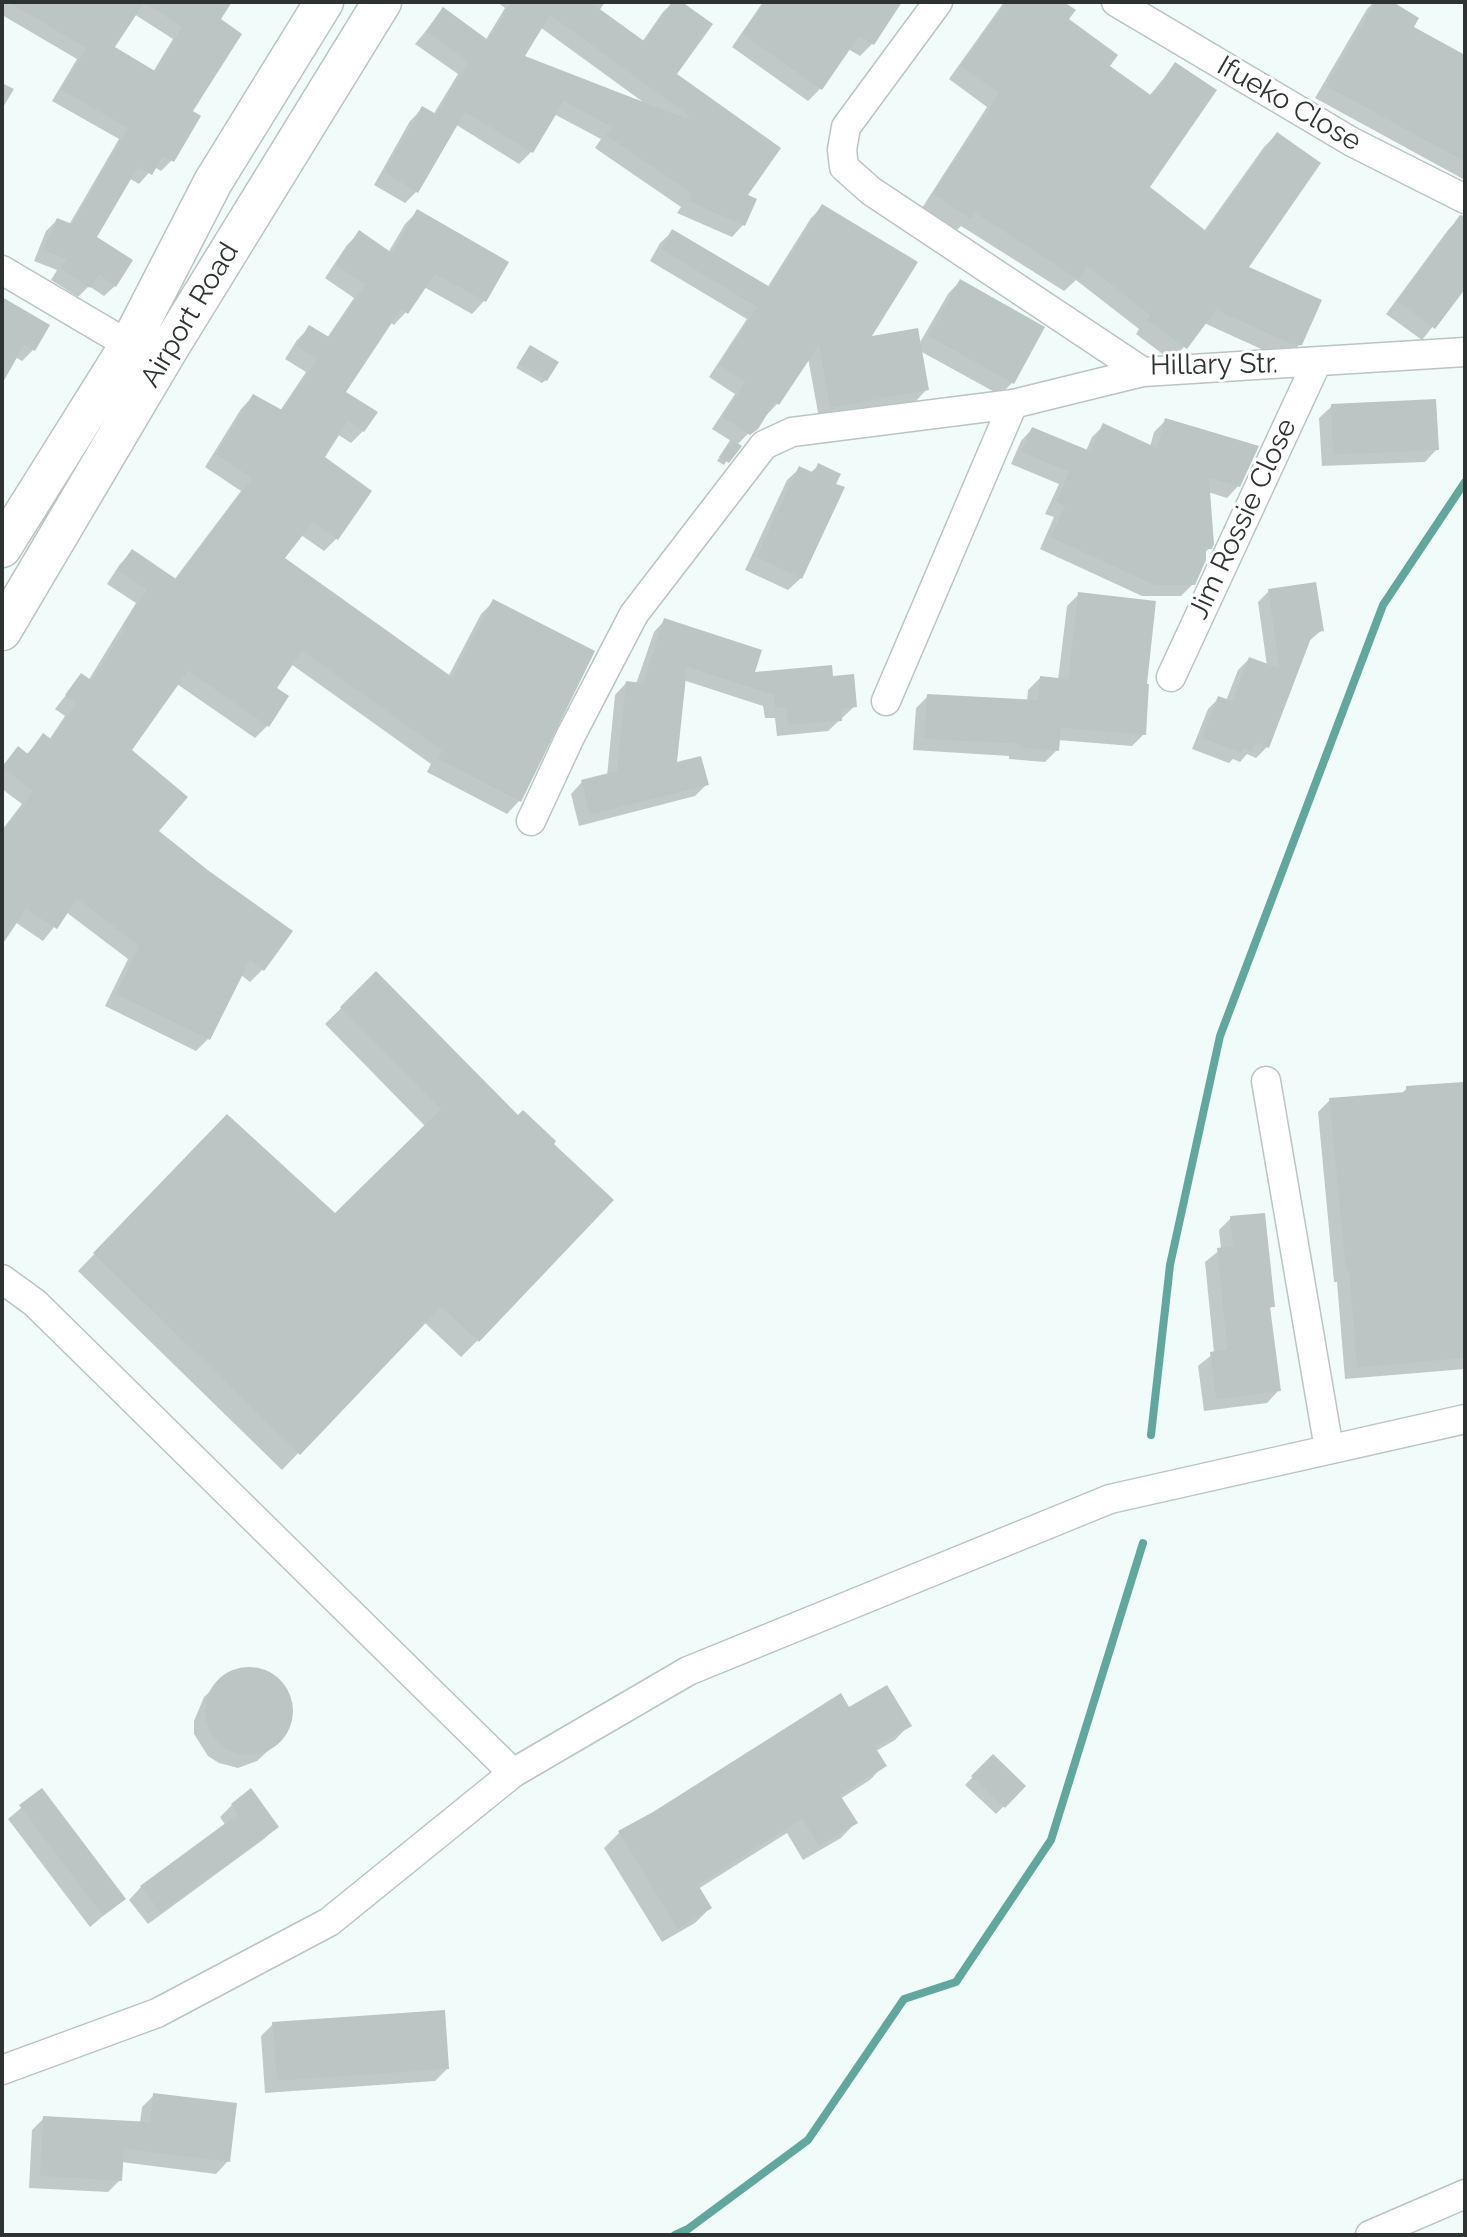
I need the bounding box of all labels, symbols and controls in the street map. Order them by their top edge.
street label: Ifueko Close [1211,49,1367,159]
street label: Airport Road [134,237,246,393]
street label: Hillary Str. [1150,347,1278,383]
street label: Jim Rossie Close [1182,414,1304,624]

